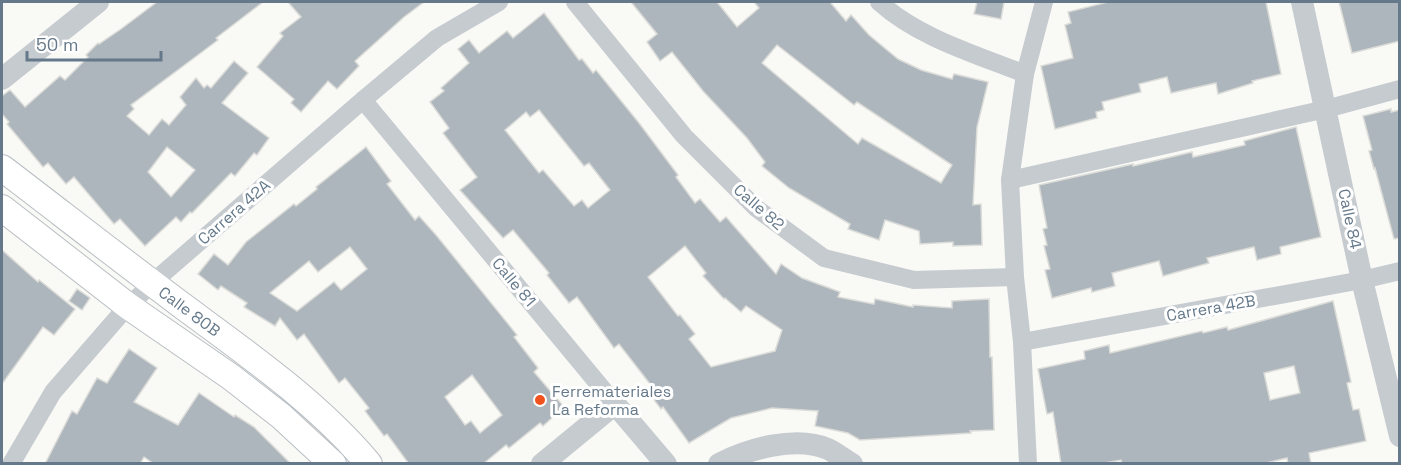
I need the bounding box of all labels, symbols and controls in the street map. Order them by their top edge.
scale bar [27,24,160,62]
text: 50 m [36,33,78,56]
street label: Carrera 42A [193,175,275,249]
street label: Calle 82 [729,179,789,235]
street label: Calle 84 [1333,187,1367,251]
street label: Calle 81 [487,253,541,311]
street label: Calle 80B [155,281,225,341]
street label: Carrera 42B [1165,290,1257,326]
place label: Ferremateriales La Reforma [552,381,671,420]
marker: Ferremateriales La Reforma [533,393,547,407]

